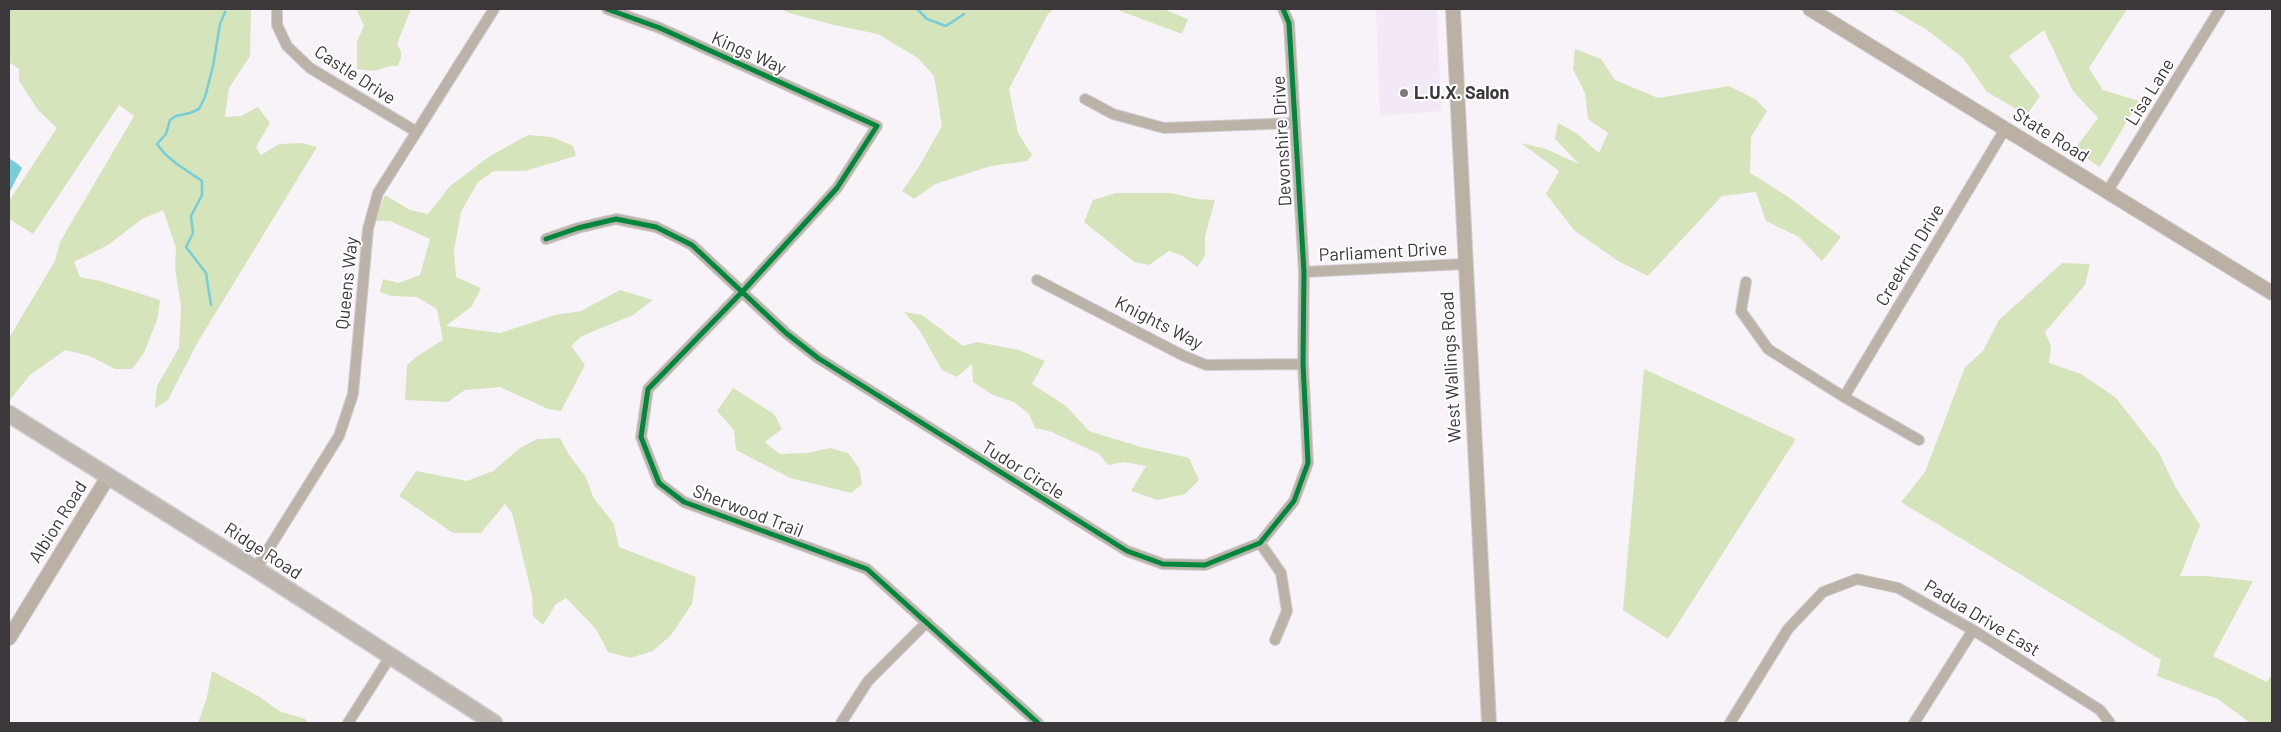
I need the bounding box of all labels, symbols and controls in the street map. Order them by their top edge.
street label: Kings Way [708,27,790,79]
street label: Castle Drive [310,41,400,109]
street label: Lisa Lane [2121,55,2179,129]
street label: Devonshire Drive [1268,75,1296,207]
place label: L.U.X. Salon [1414,82,1509,104]
marker: L.U.X. Salon [1398,87,1410,99]
street label: State Road [2009,103,2093,167]
street label: Creekrun Drive [1871,200,1949,310]
street label: Queens Way [331,235,363,331]
street label: Parliament Drive [1318,238,1448,266]
street label: West Wallings Road [1436,291,1466,443]
street label: Knights Way [1111,292,1207,354]
street label: Tudor Circle [977,436,1069,504]
street label: Albion Road [24,477,92,567]
street label: Sherwood Trail [690,480,806,542]
street label: Ridge Road [220,518,306,584]
street label: Padua Drive East [1920,575,2044,661]

